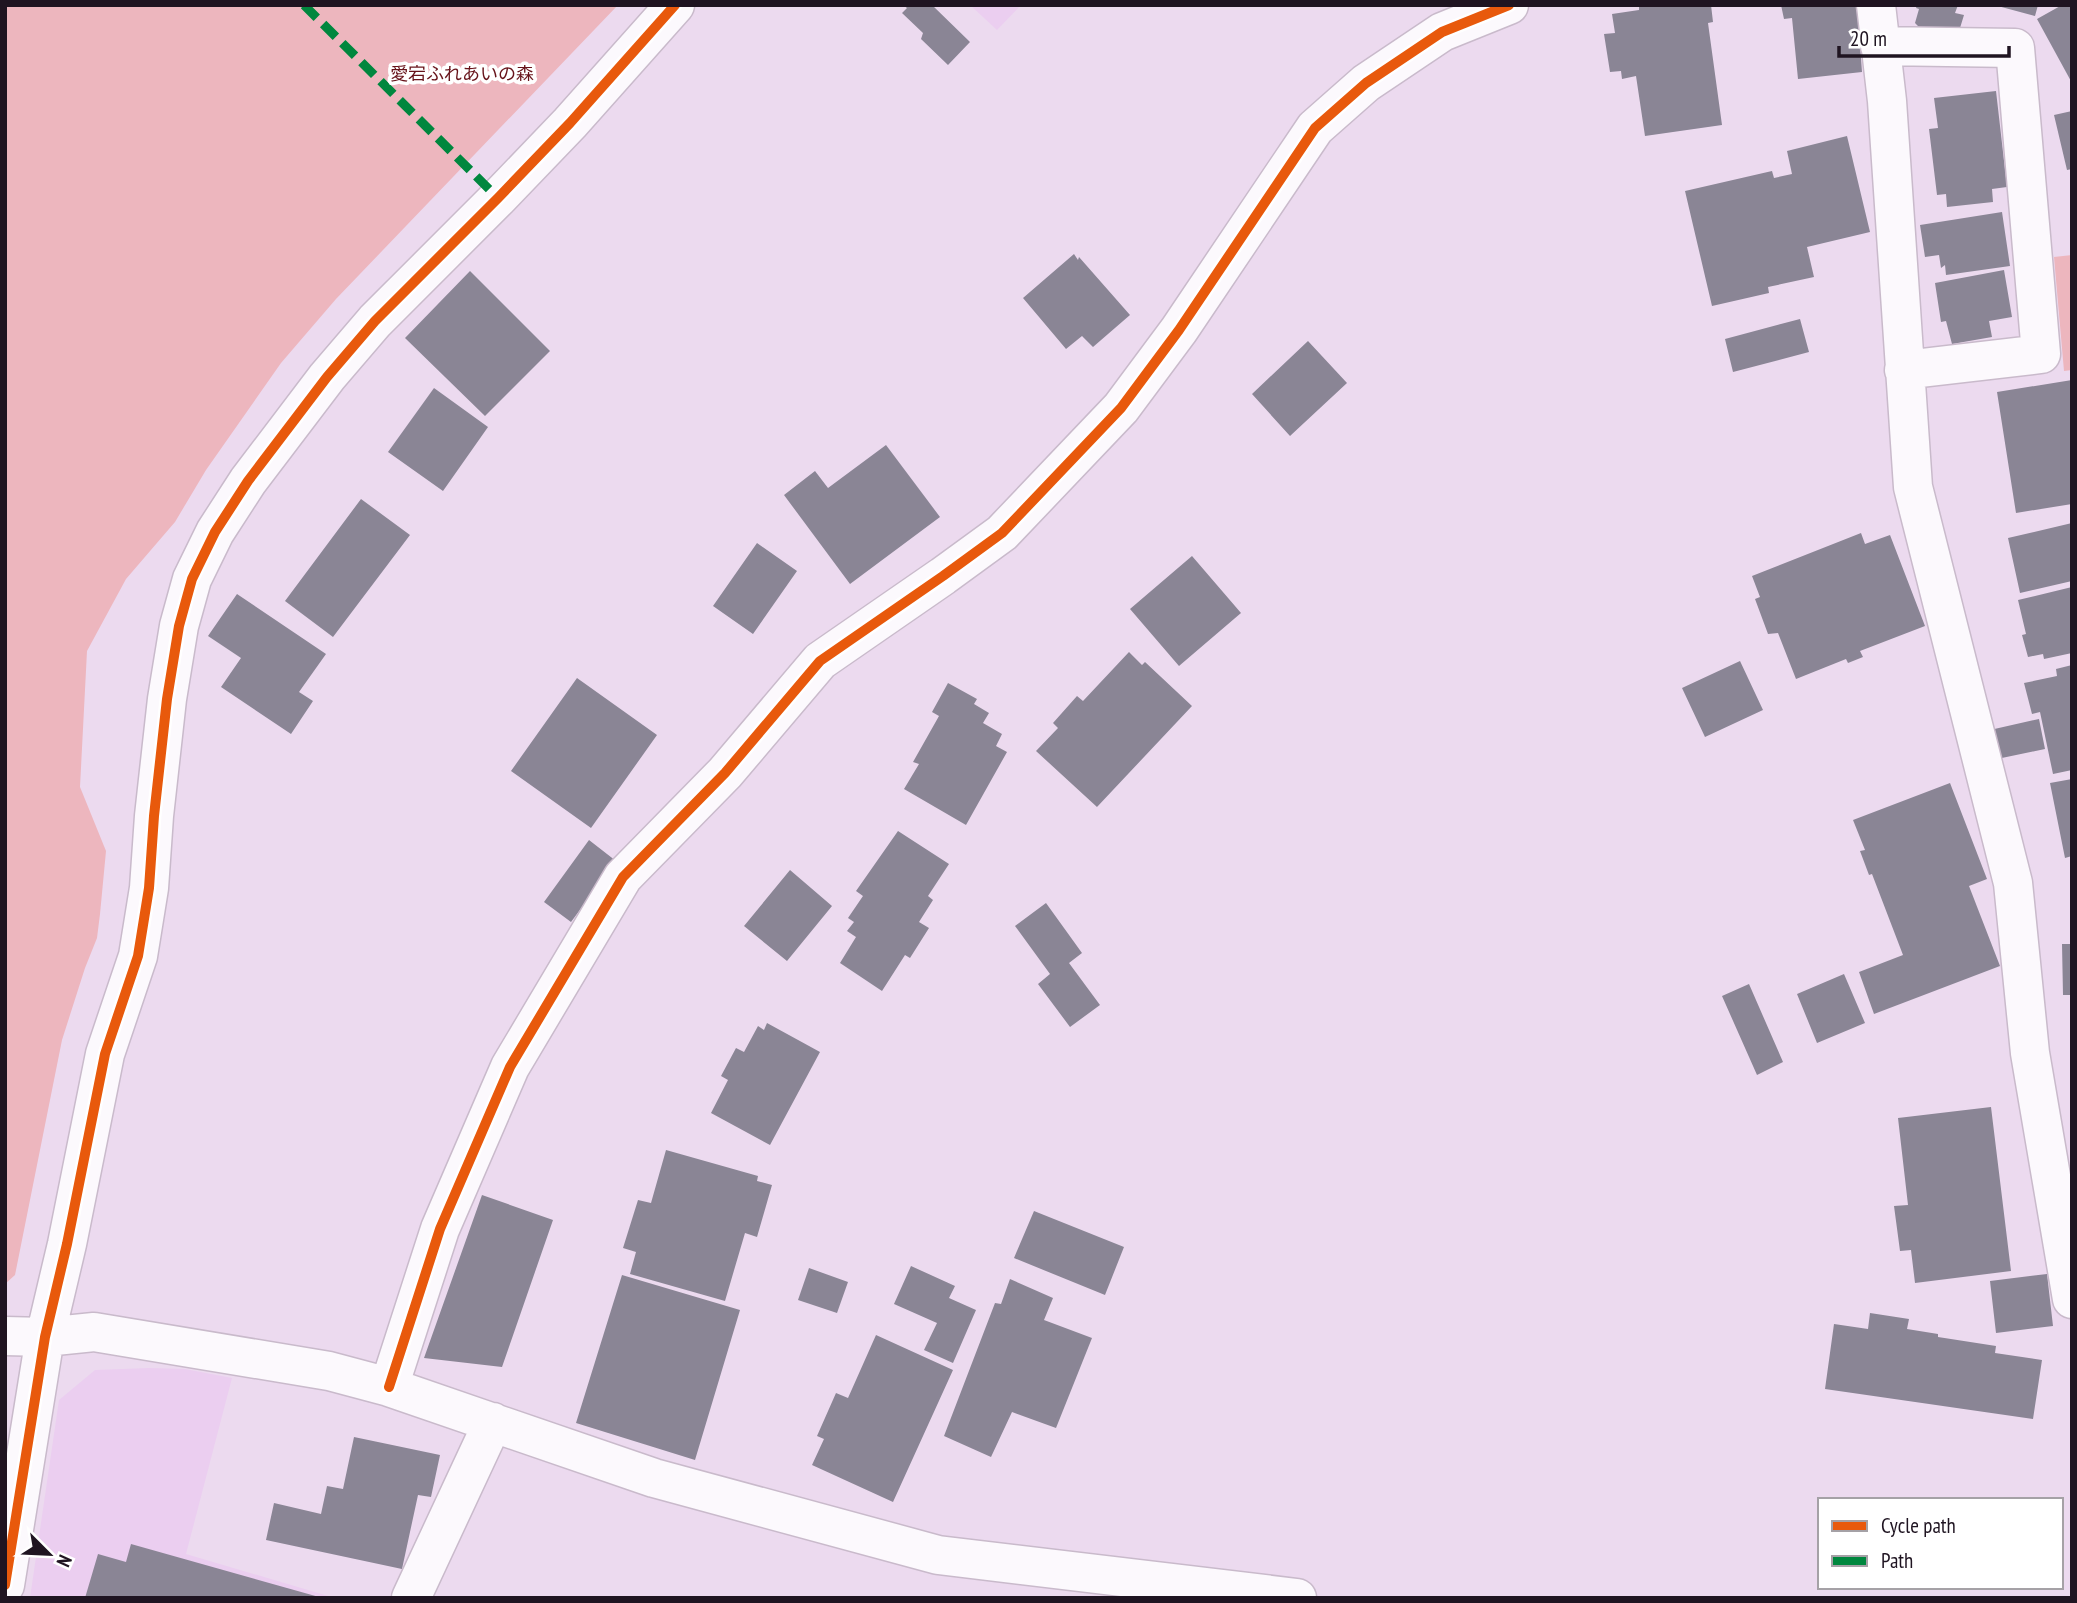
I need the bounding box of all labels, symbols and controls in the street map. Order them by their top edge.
scale bar [1839,14,2009,58]
text: 20 m [1850,25,1887,52]
park label: 愛宕ふれあいの森 [390,62,534,85]
legend [1818,1498,2063,1589]
text: Cycle path [1881,1512,1956,1539]
north arrow [14,1519,84,1589]
text: Path [1881,1547,1913,1574]
text: N [51,1551,78,1570]

